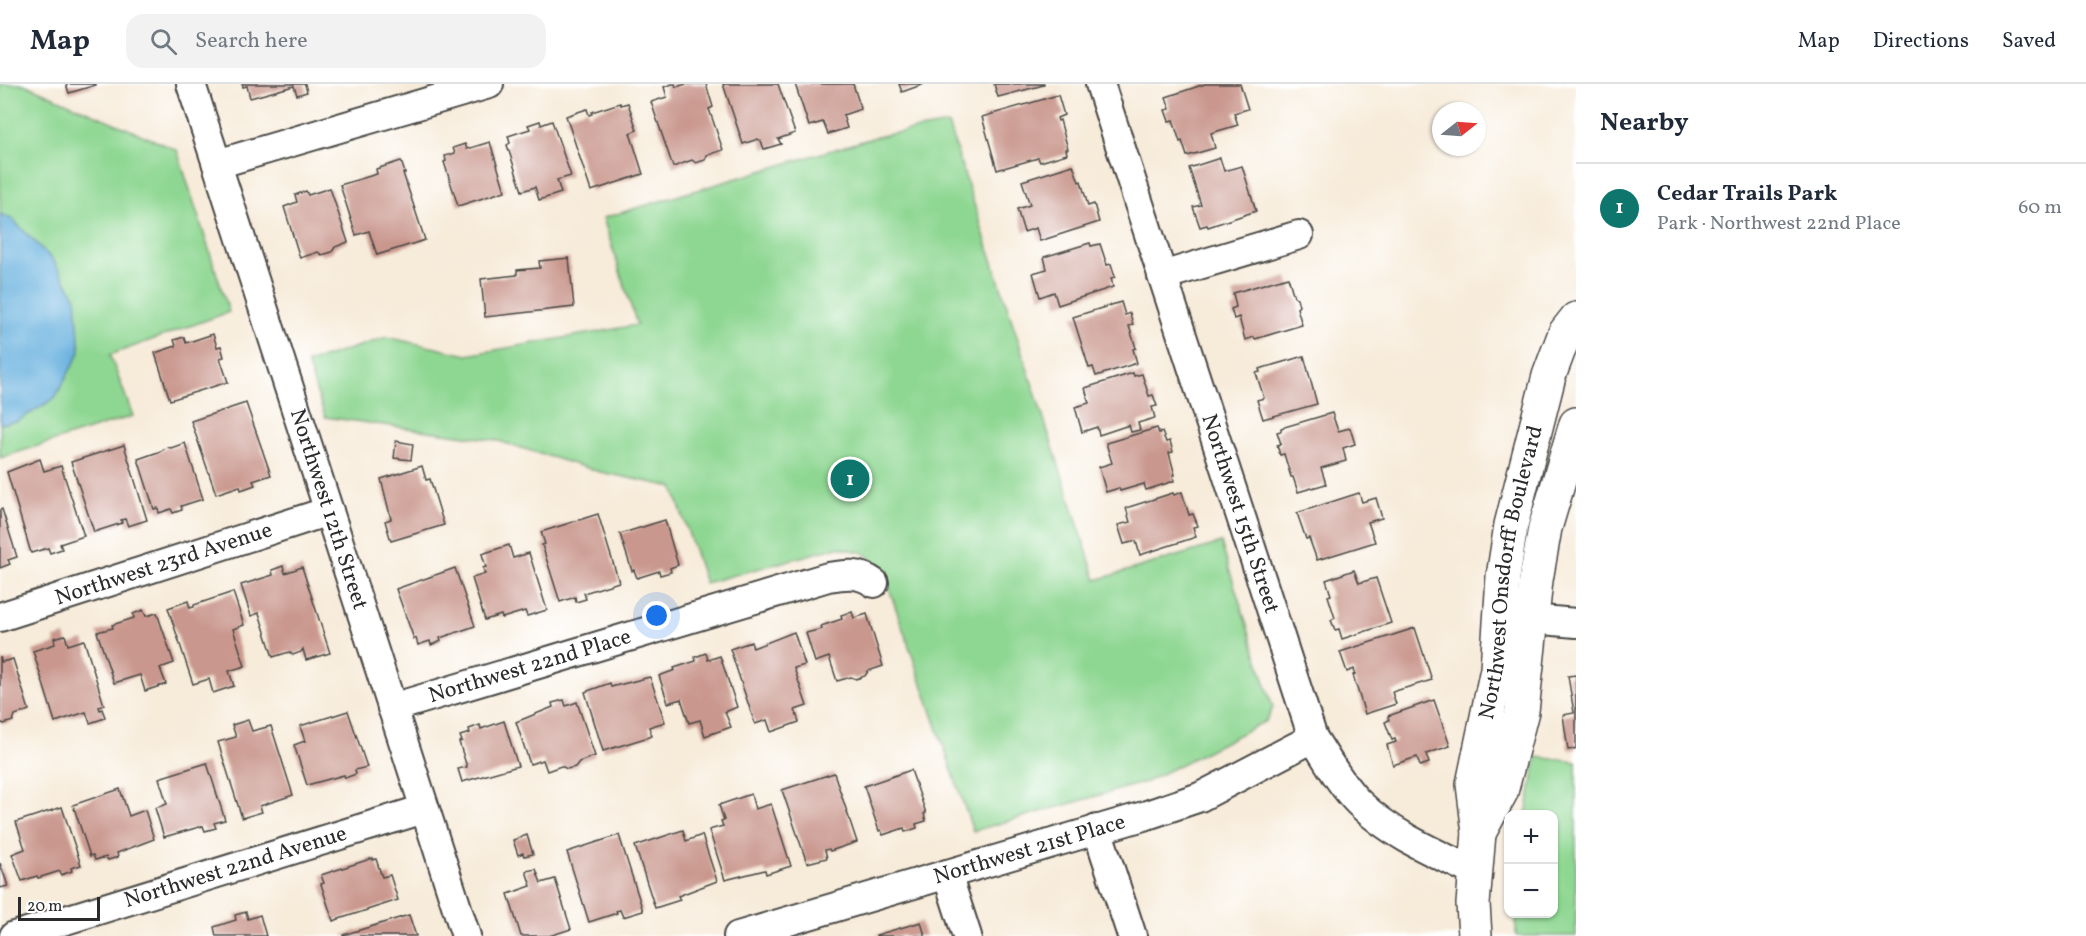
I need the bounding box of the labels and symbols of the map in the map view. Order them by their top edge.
north arrow [1432,102,1486,156]
street label: Northwest 12th Street [281,405,375,614]
street label: Northwest 15th Street [1193,410,1287,618]
street label: Northwest Onsdorff Boulevard [1471,422,1551,722]
pin: 1 [830,456,870,502]
street label: Northwest 23rd Avenue [51,515,276,614]
your location [642,601,671,630]
street label: Northwest 22nd Place [425,621,635,712]
street label: Northwest 21st Place [930,807,1129,893]
street label: Northwest 22nd Avenue [120,818,351,916]
scale bar [18,894,100,922]

